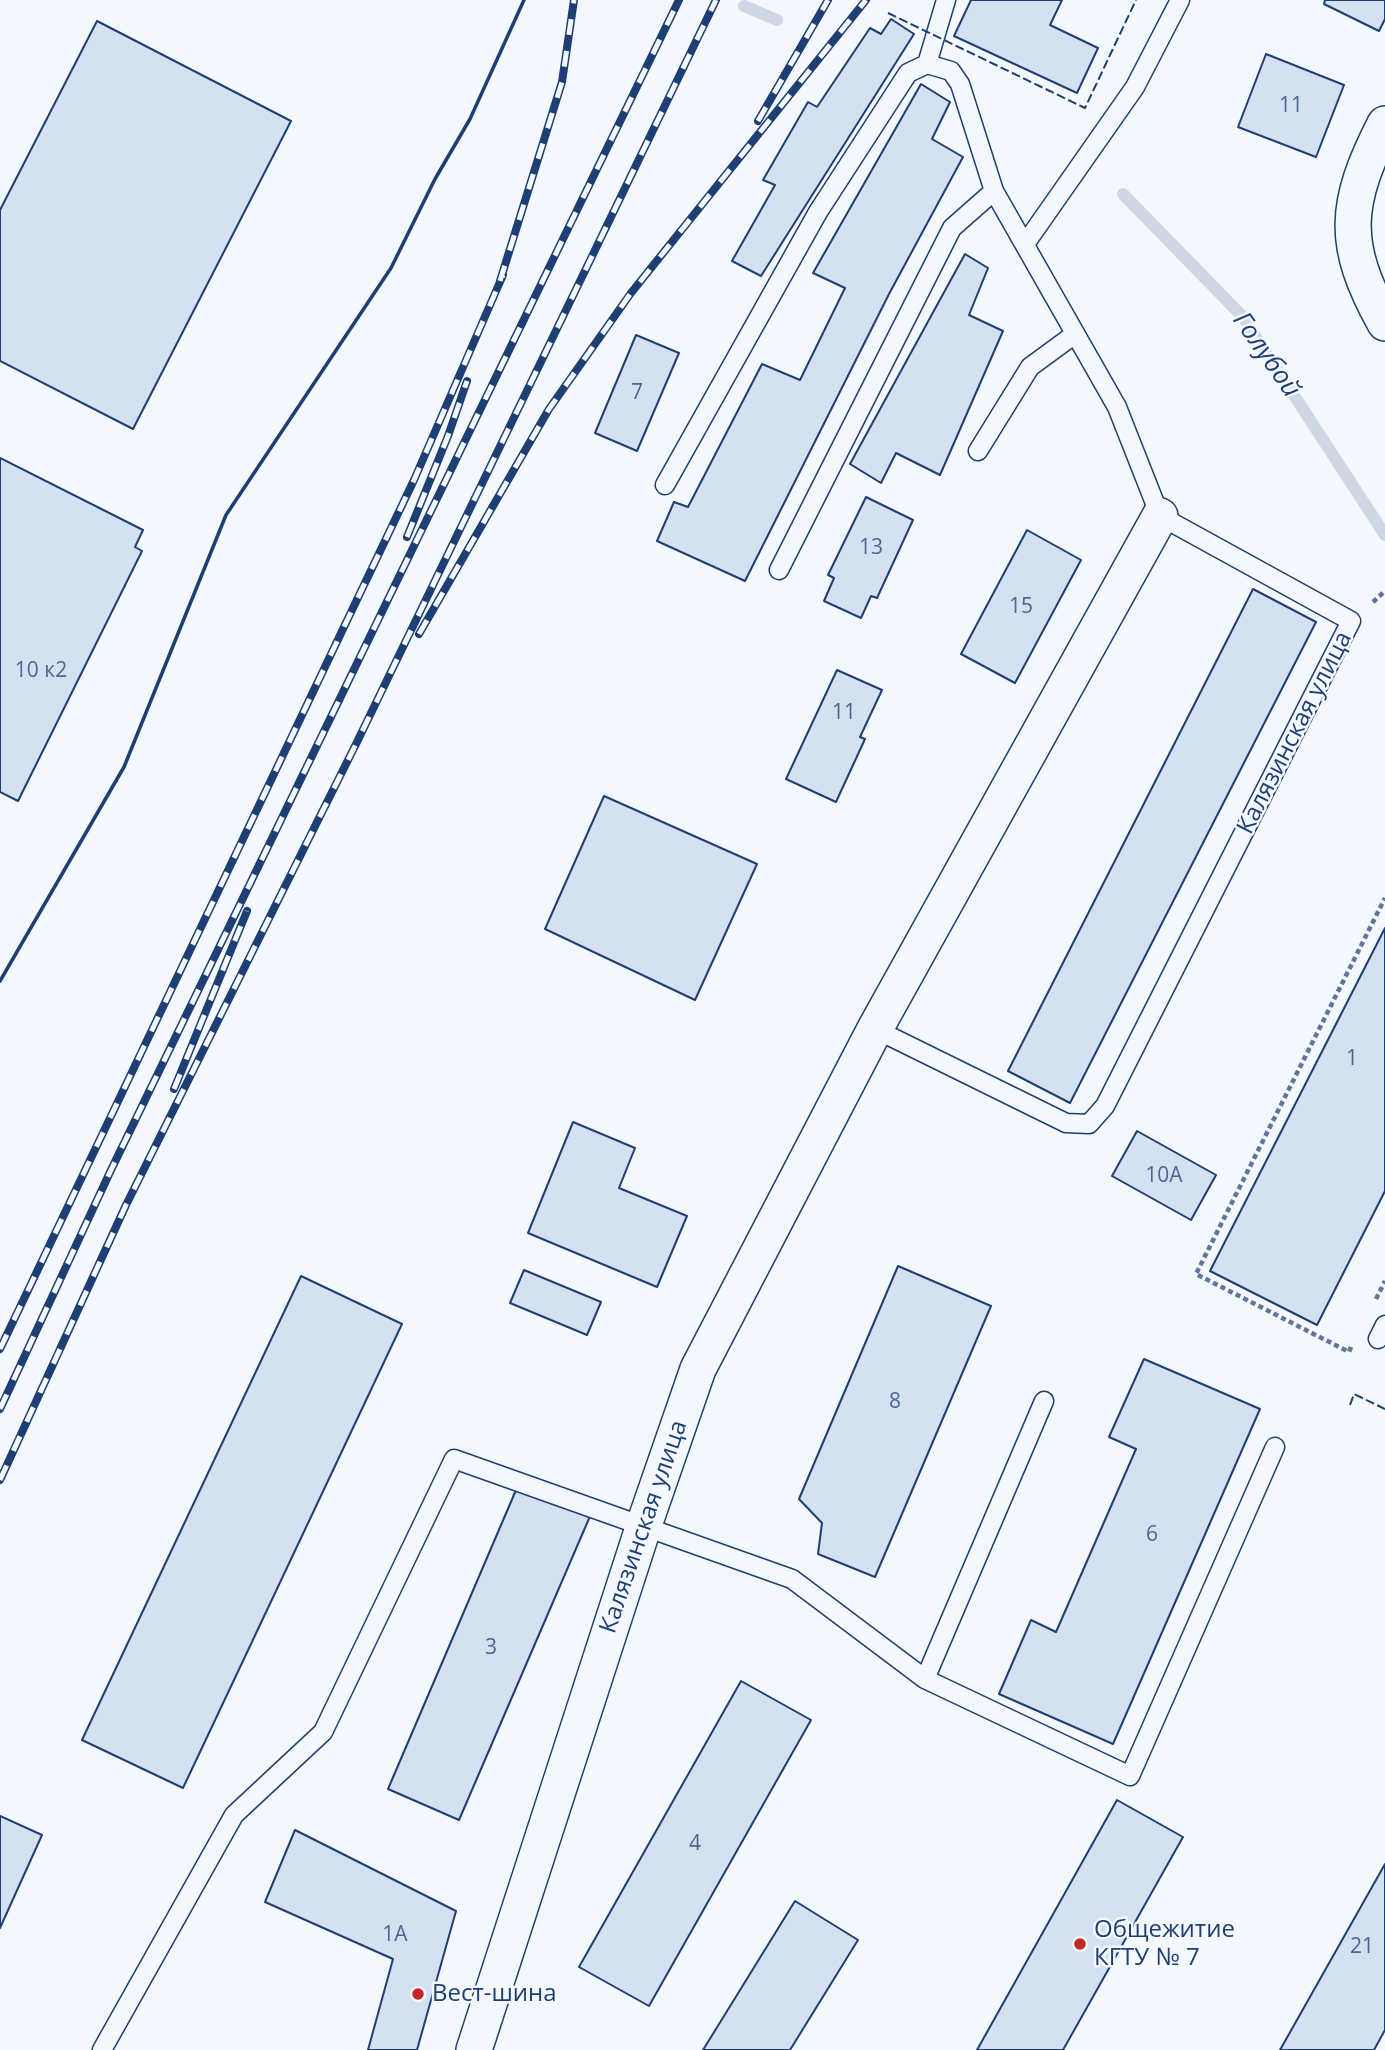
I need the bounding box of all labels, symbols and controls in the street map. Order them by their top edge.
house number: 11 [1279,93,1303,119]
water label: Голубой [1225,306,1307,404]
house number: 7 [631,380,643,406]
house number: 13 [859,535,883,561]
house number: 15 [1009,594,1033,620]
street label: Калязинская улица [1232,627,1358,839]
house number: 10 к2 [15,658,67,684]
house number: 11 [832,700,856,726]
house number: 1 [1346,1046,1358,1072]
house number: 10А [1145,1163,1183,1189]
house number: 8 [889,1389,901,1415]
street label: Калязинская улица [594,1417,694,1637]
house number: 6 [1146,1522,1158,1548]
house number: 3 [485,1635,497,1661]
house number: 4 [689,1831,701,1857]
place label: Общежитие КГТУ № 7 [1094,1916,1235,1972]
house number: 1А [382,1922,408,1948]
house number: 21 [1350,1934,1374,1960]
marker: Общежитие КГТУ № 7 [1072,1936,1088,1952]
place label: Вест-шина [432,1980,557,2008]
marker: Вест-шина [410,1986,426,2002]

